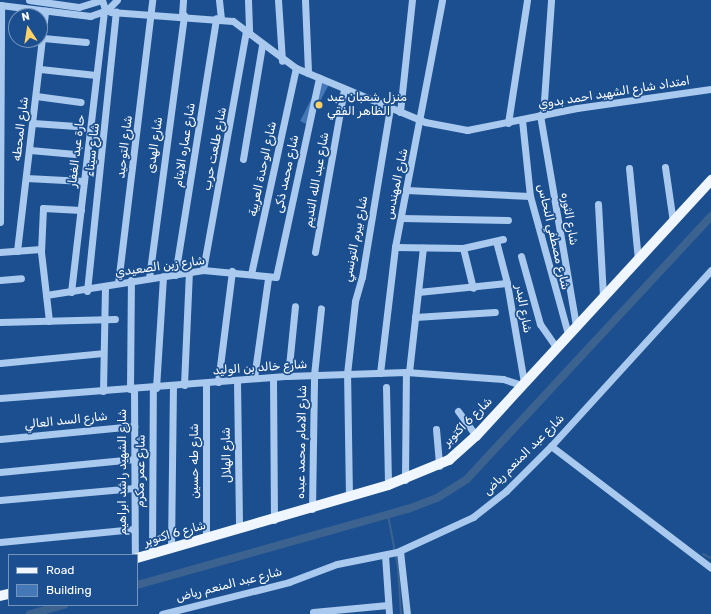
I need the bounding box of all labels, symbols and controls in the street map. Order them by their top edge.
north arrow [8,8,48,48]
text: N [20,10,31,24]
street label: امتداد شارع الشهيد احمد بدوي [537,74,691,112]
place label: منزل شعبان عبد الظاهر الفقي [327,91,407,119]
street label: شارع المحطه [10,96,32,162]
marker: منزل شعبان عبد الظاهر الفقي [314,100,324,110]
street label: شارع عماره الايتام [171,102,199,188]
street label: شارع طلعت حرب [200,106,230,192]
street label: حارة عبد الغفار [65,114,89,188]
street label: شارع التوحيد [114,115,136,179]
street label: شارع الهدى [144,116,166,174]
street label: شارع الوحدة العربية [246,120,280,218]
street label: شارع سيناء [83,122,103,178]
street label: شارع عبد الله النديم [302,131,332,229]
street label: شارع محمد ذكى [272,134,302,214]
street label: شارع المهندس [382,147,412,221]
street label: شارع مصطفي النحاس [534,183,572,291]
street label: شارع الثوره [557,191,581,247]
street label: شارع بيرم التونسي [341,195,371,283]
street label: شارع زين الصعيدي [114,254,206,280]
street label: شارع البدر [512,284,534,334]
street label: شارع خالد بن الوليد [212,358,308,378]
street label: شارع الامام محمد عبده [294,385,310,499]
street label: شارع 6 اكتوبر [440,394,496,450]
street label: شارع السد العالي [24,409,108,433]
street label: شارع الشهيد راشد ابراهيم [116,409,130,535]
street label: شارع عبد المنعم رياض [480,411,568,499]
street label: شارع طه حسين [188,423,202,499]
street label: شارع الهلال [219,427,235,483]
street label: شارع عمر مكرم [133,434,149,508]
street label: شارع 6 اكتوبر [142,518,208,550]
legend [8,554,138,606]
text: Road [46,563,74,577]
street label: شارع عبد المنعم رياض [174,565,284,605]
text: Building [46,583,92,597]

